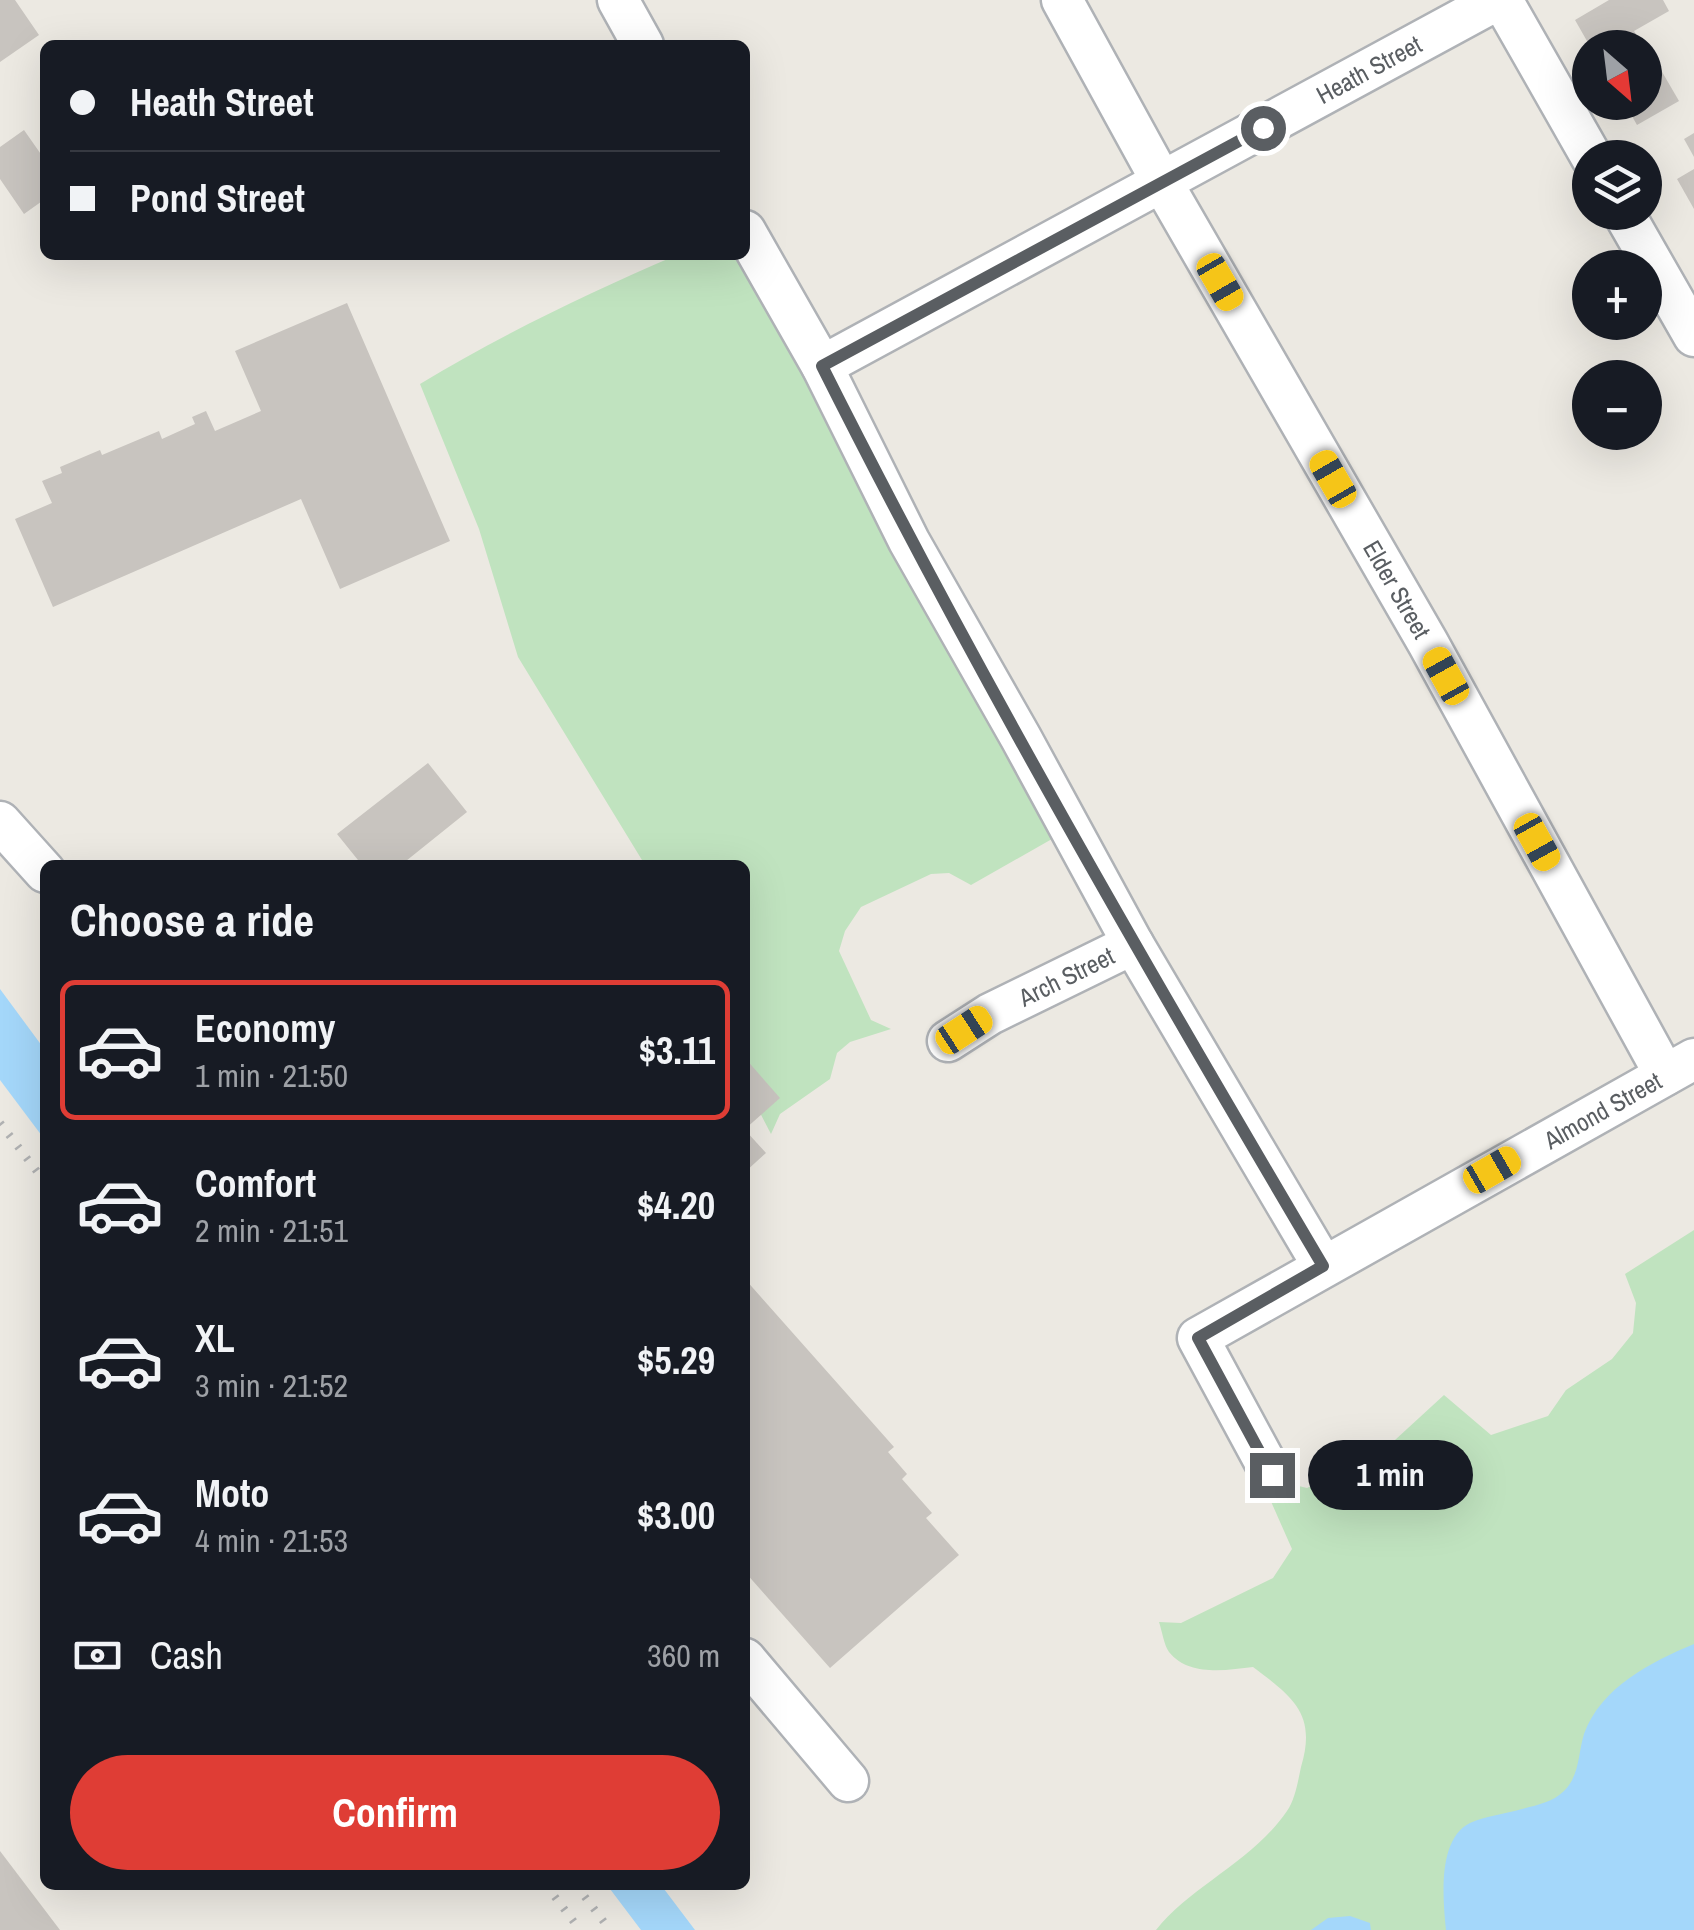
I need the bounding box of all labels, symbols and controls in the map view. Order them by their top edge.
street label: Heath Street [1310,27,1428,112]
north arrow [1572,30,1662,120]
map controls [1572,30,1662,450]
text: Heath Street [130,77,314,128]
route start [1241,106,1286,151]
button: layers [1572,140,1662,230]
text: Pond Street [130,173,305,224]
car [1192,249,1248,315]
button: + [1572,250,1662,340]
button: − [1572,360,1662,450]
car [1305,446,1361,512]
street label: Elder Street [1355,534,1439,645]
car [1418,642,1474,710]
car [1509,808,1565,876]
text: Choose a ride [70,889,314,950]
street label: Arch Street [1012,939,1120,1015]
car [931,1001,997,1059]
text: Economy [195,1003,335,1054]
icon: car [75,1005,165,1095]
text: $3.11 [639,1025,715,1076]
text: 1 min · 21:50 [195,1054,348,1097]
street label: Almond Street [1537,1064,1668,1158]
car [1459,1142,1525,1198]
text: Comfort [195,1158,316,1209]
icon: car [75,1160,165,1250]
text: $4.20 [637,1180,715,1231]
text: 2 min · 21:51 [195,1209,348,1252]
text: XL [195,1313,235,1364]
icon: car [75,1315,165,1405]
text: $5.29 [637,1335,715,1386]
text: 3 min · 21:52 [195,1364,348,1407]
callout: 1 min [1307,1440,1472,1510]
route end [1250,1453,1295,1498]
text: 1 min [1356,1453,1425,1496]
text: Moto [195,1468,269,1519]
icon: car [75,1470,165,1560]
text: $3.00 [637,1490,715,1541]
text: 4 min · 21:53 [195,1519,348,1562]
icon: cash [70,1628,125,1683]
text: Cash [150,1630,223,1681]
text: 360 m [647,1634,720,1677]
button: Confirm [70,1755,720,1870]

